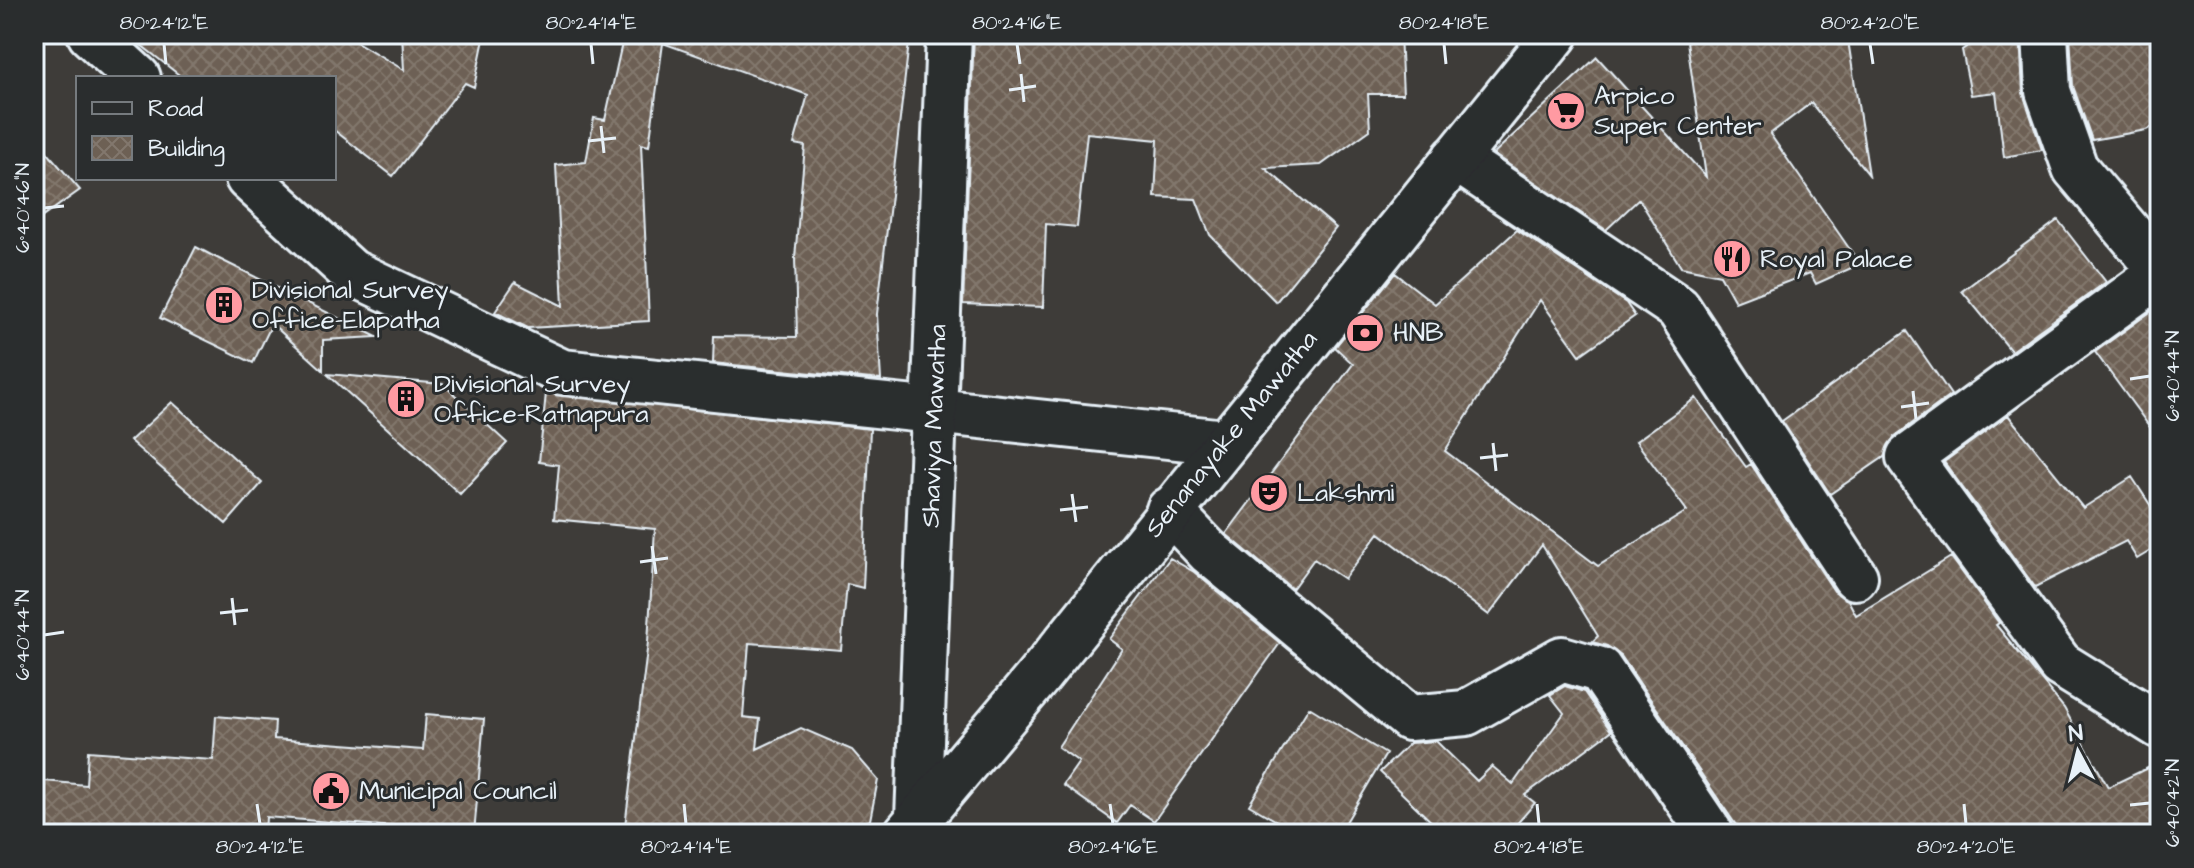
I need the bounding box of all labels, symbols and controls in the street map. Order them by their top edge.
text: 80°24'12"E [120,9,209,37]
text: 80°24'14"E [545,9,637,37]
text: 80°24'16"E [972,9,1062,37]
text: 80°24'18"E [1399,9,1489,37]
text: 80°24'20"E [1821,9,1920,37]
legend [76,76,336,180]
place label: Arpico Super Center [1594,78,1762,144]
supermarket icon: Arpico Super Center [1545,90,1587,132]
text: Road [148,92,203,126]
text: Building [148,132,225,167]
text: 6°40'46"N [9,163,37,253]
restaurant icon: Royal Palace [1711,238,1753,280]
place label: Royal Palace [1760,241,1913,279]
place label: Divisional Survey Office-Elapatha [252,272,449,338]
building icon: Divisional Survey Office-Elapatha [203,284,245,326]
bank icon: HNB [1344,312,1386,354]
place label: HNB [1393,315,1444,351]
street label: Senanayake Mawatha [1136,323,1327,546]
street label: Shaviya Mawatha [912,324,958,529]
text: 6°40'44"N [2159,331,2187,421]
place label: Divisional Survey Office-Ratnapura [434,366,649,432]
building icon: Divisional Survey Office-Ratnapura [385,378,427,420]
theatre icon: Lakshmi [1248,472,1290,514]
place label: Lakshmi [1297,475,1394,511]
text: 6°40'44"N [9,590,37,680]
north arrow [2038,712,2118,792]
text: N [2067,717,2085,750]
text: 6°40'42"N [2159,759,2187,847]
public building icon: Municipal Council [310,770,352,812]
place label: Municipal Council [359,773,557,809]
text: 80°24'12"E [216,833,305,861]
text: 80°24'14"E [640,833,732,861]
text: 80°24'16"E [1068,833,1158,861]
text: 80°24'18"E [1494,833,1584,861]
text: 80°24'20"E [1917,833,2016,861]

